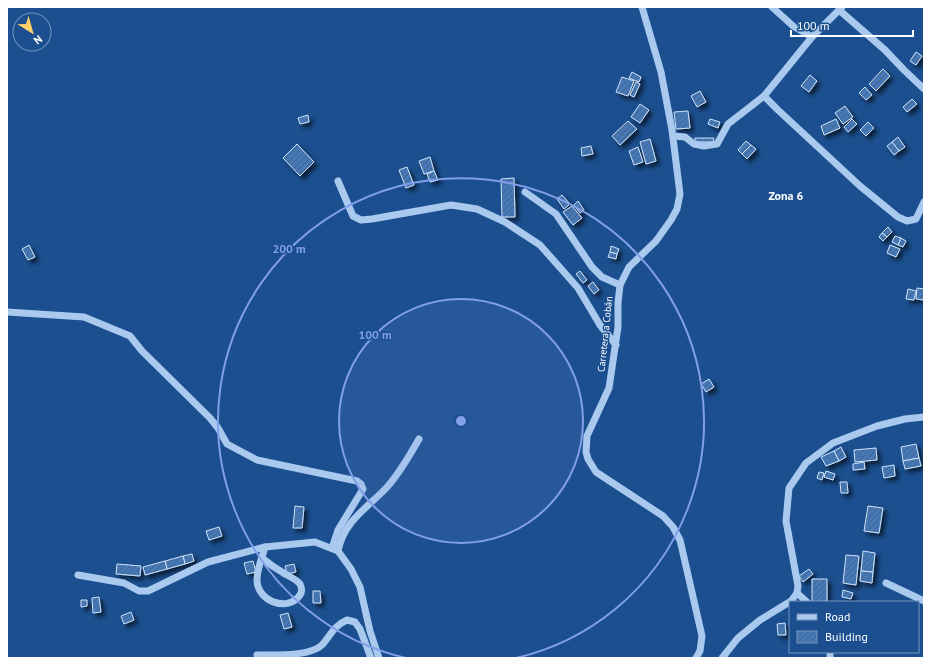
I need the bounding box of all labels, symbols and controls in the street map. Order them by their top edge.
north arrow [12,12,52,52]
scale bar [791,12,913,38]
text: 100 m [797,18,830,33]
text: N [31,32,45,48]
district label: Zona 6 [769,188,804,203]
text: 200 m [272,241,306,256]
street label: Carretera a Cobán [595,296,615,372]
text: 100 m [358,327,392,342]
centre of rings [454,414,468,428]
legend [789,601,919,653]
text: Road [825,609,850,624]
text: Building [825,629,868,644]

